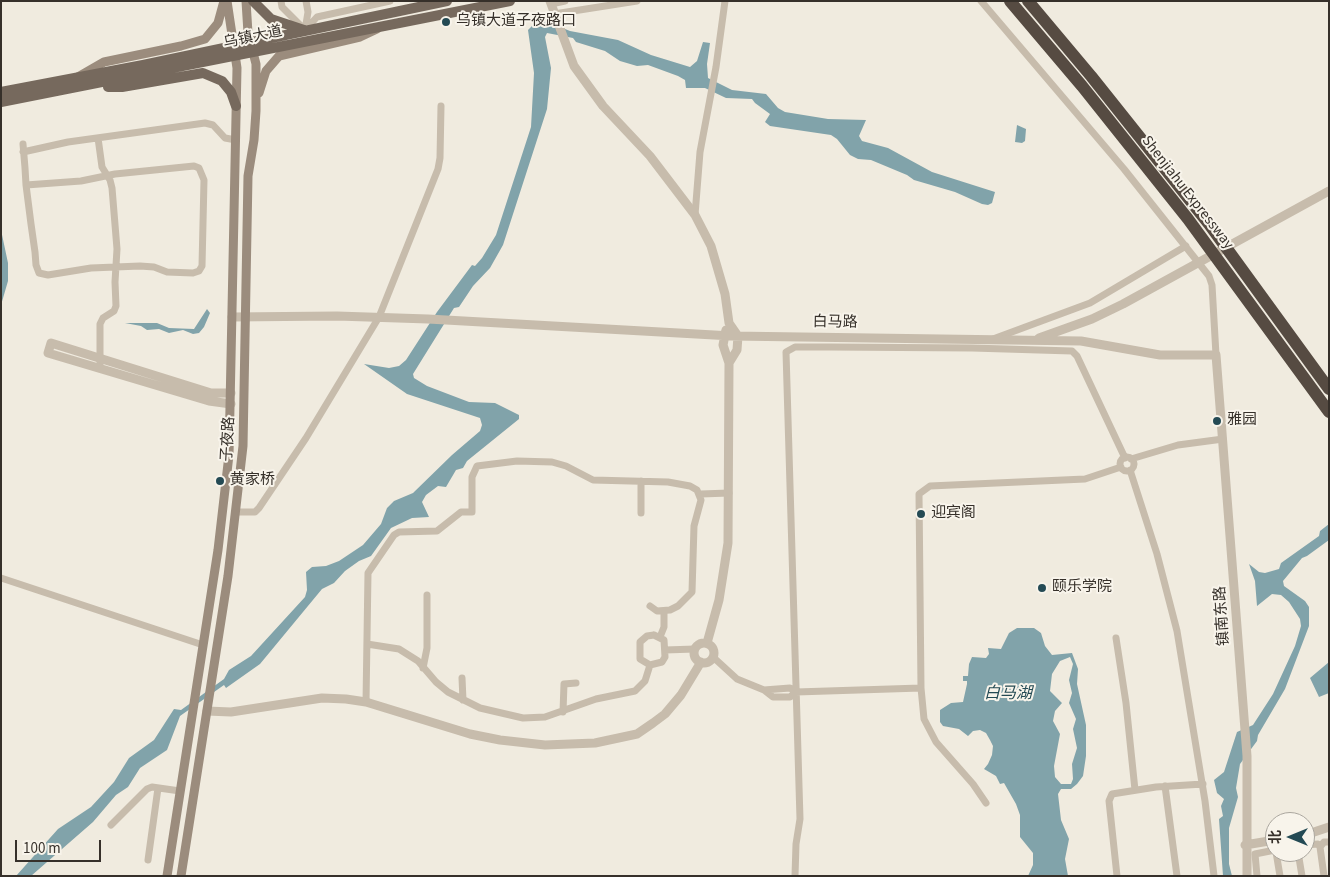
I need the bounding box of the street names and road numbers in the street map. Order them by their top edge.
street label: 乌镇大道 [222,23,284,53]
street label: Shenjiahu Expressway [1137,133,1237,253]
street label: 白马路 [812,314,858,332]
street label: 子夜路 [219,416,239,462]
street label: 镇南东路 [1212,585,1234,647]

